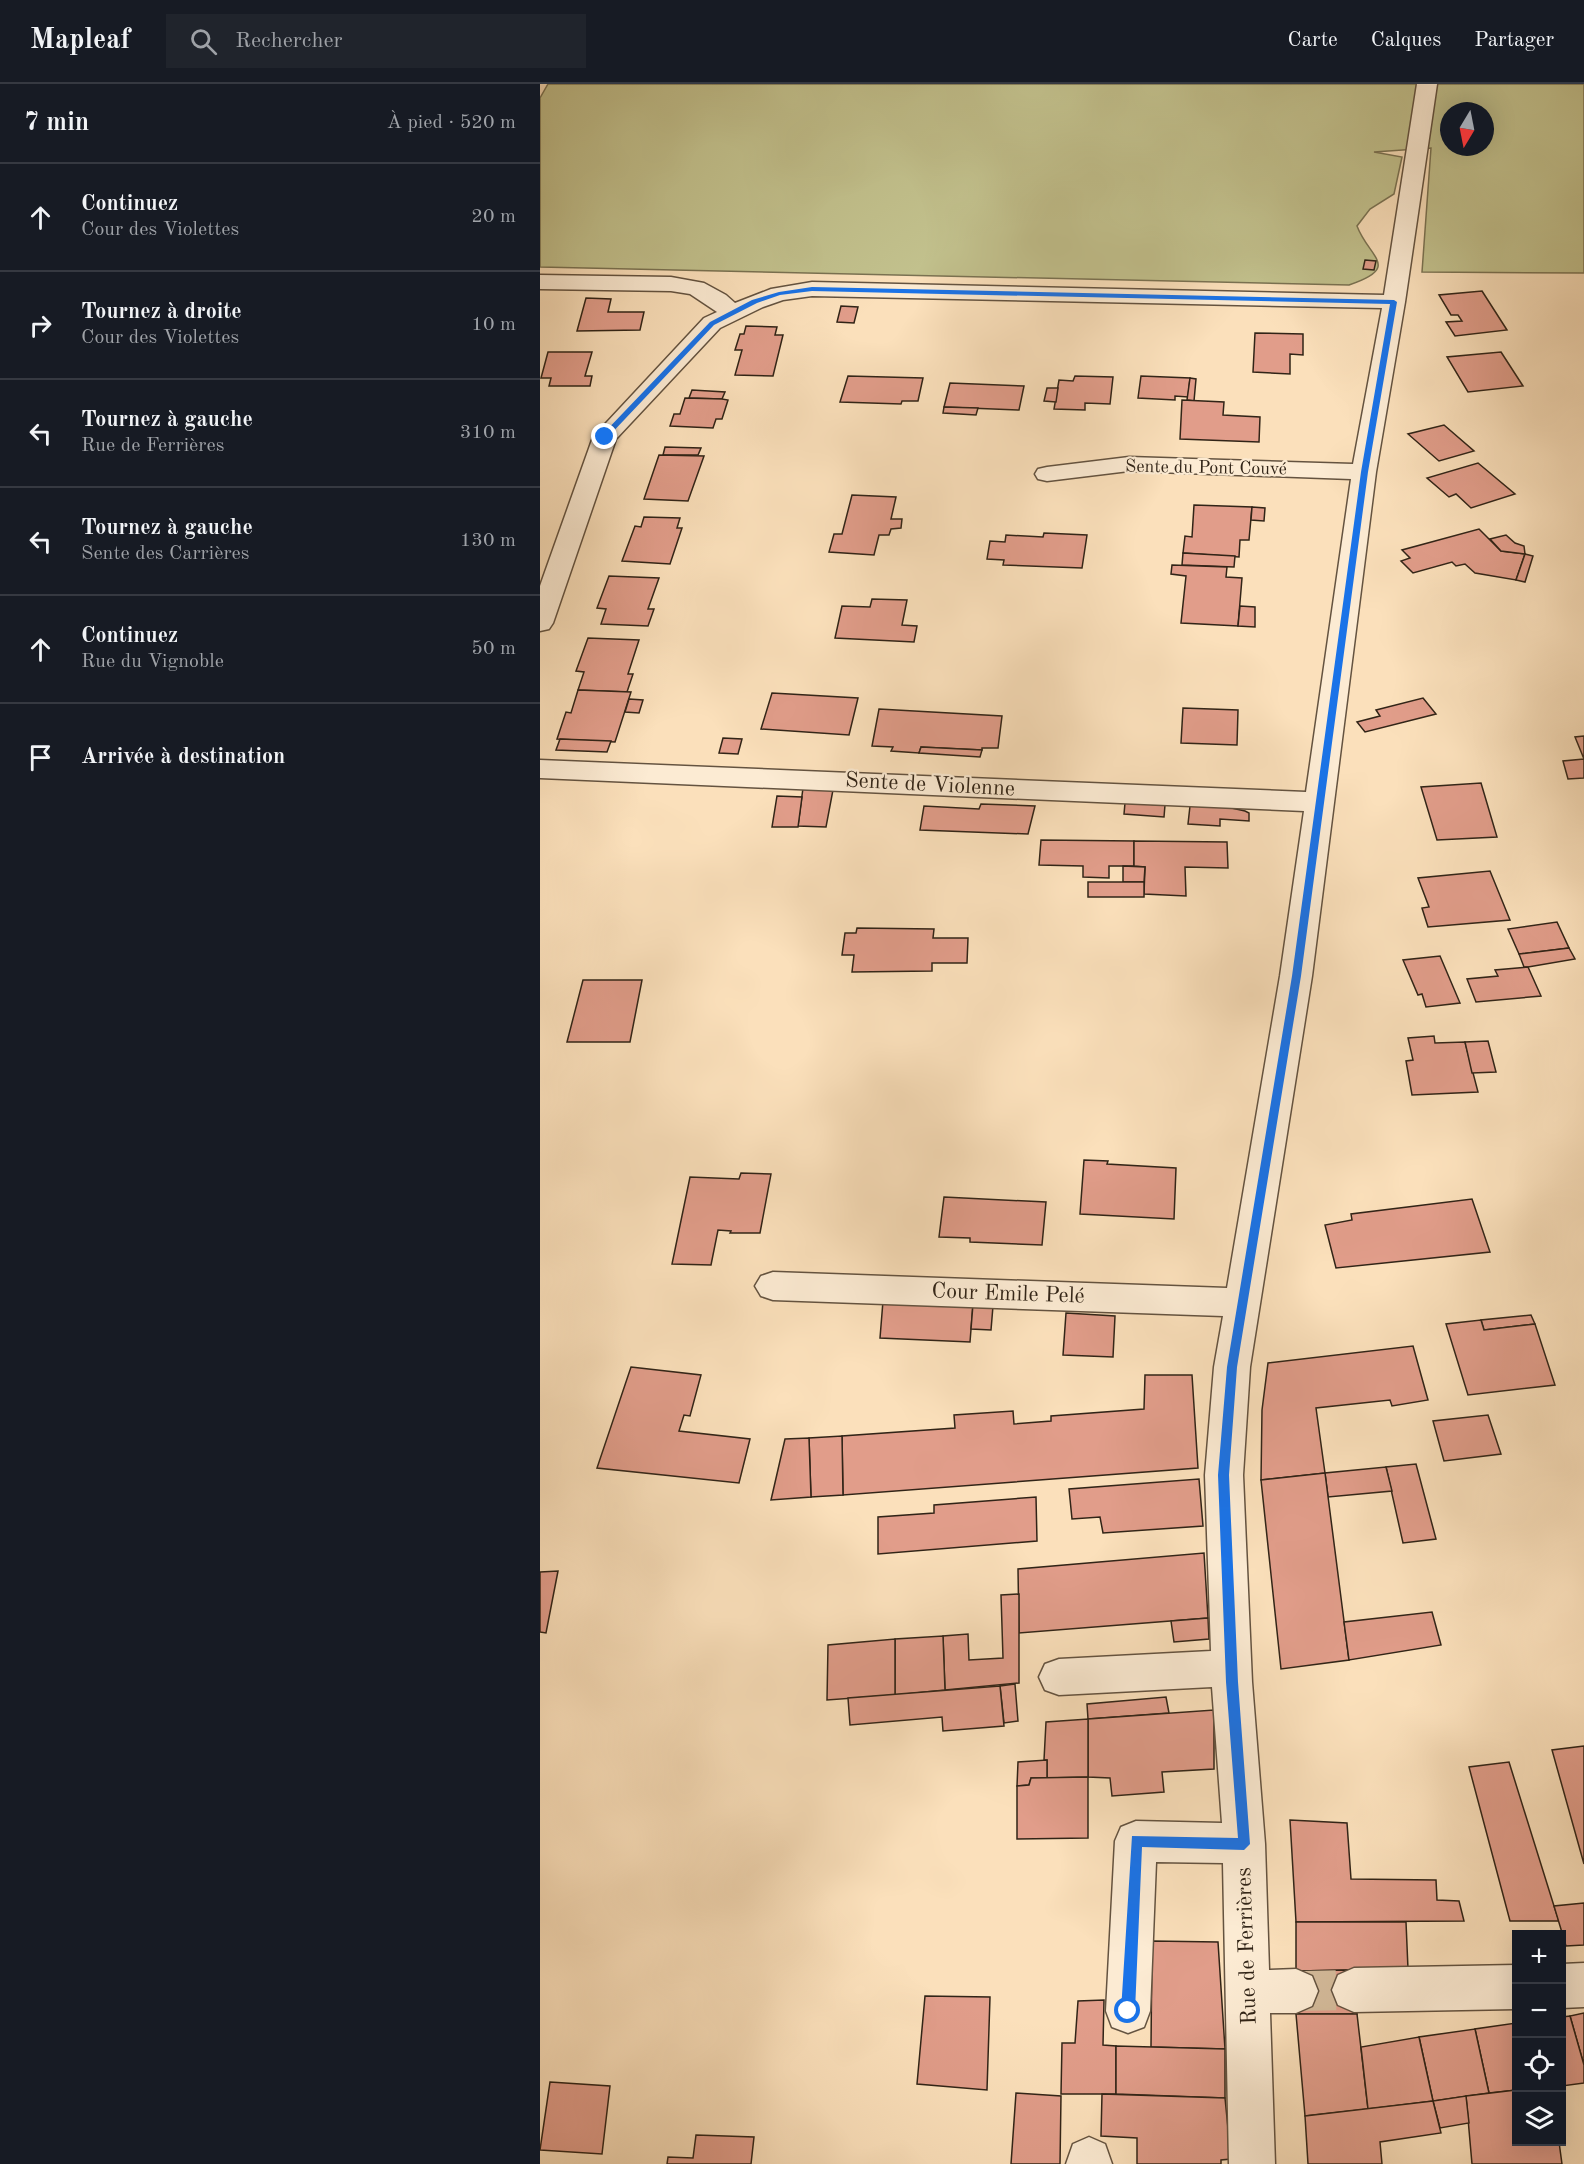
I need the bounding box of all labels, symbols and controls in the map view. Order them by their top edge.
search box [166,14,586,68]
icon: search [187,25,220,58]
text: Mapleaf [30,27,130,55]
text: Rechercher [235,30,343,52]
text: Carte [1288,30,1338,51]
text: Calques [1371,30,1441,51]
text: Partager [1474,30,1554,51]
north arrow [1440,102,1494,156]
text: 7 min [24,110,89,136]
text: À pied · 520 m [387,113,516,133]
text: Continuez [81,193,178,215]
icon: ahead [24,201,57,234]
text: 20 m [471,207,516,227]
text: Cour des Violettes [81,220,239,240]
text: Tournez à droite [81,301,242,323]
icon: right [24,309,57,342]
text: 10 m [471,315,516,335]
text: Cour des Violettes [81,328,239,348]
text: Tournez à gauche [81,409,253,431]
icon: left [24,417,57,450]
text: 310 m [460,423,516,443]
route end [591,423,617,449]
text: Rue de Ferrières [81,436,224,456]
street label: Sente du Pont Couvé [1125,458,1287,478]
text: Tournez à gauche [81,517,253,539]
icon: left [24,525,57,558]
text: 130 m [460,531,516,551]
text: Sente des Carrières [81,544,249,564]
text: Continuez [81,625,178,647]
icon: ahead [24,633,57,666]
text: 50 m [471,639,516,659]
text: Rue du Vignoble [81,652,224,672]
icon: arrive [24,741,57,774]
text: Arrivée à destination [81,746,285,768]
street label: Sente de Violenne [844,770,1016,800]
street label: Cour Emile Pelé [931,1280,1085,1308]
street label: Rue de Ferrières [1233,1867,1261,2025]
map controls [1512,1930,1566,2146]
button: + [1512,1930,1566,1984]
button: − [1512,1984,1566,2038]
route start [1114,1997,1140,2023]
button: locate [1512,2038,1566,2092]
button: layers [1512,2092,1566,2146]

